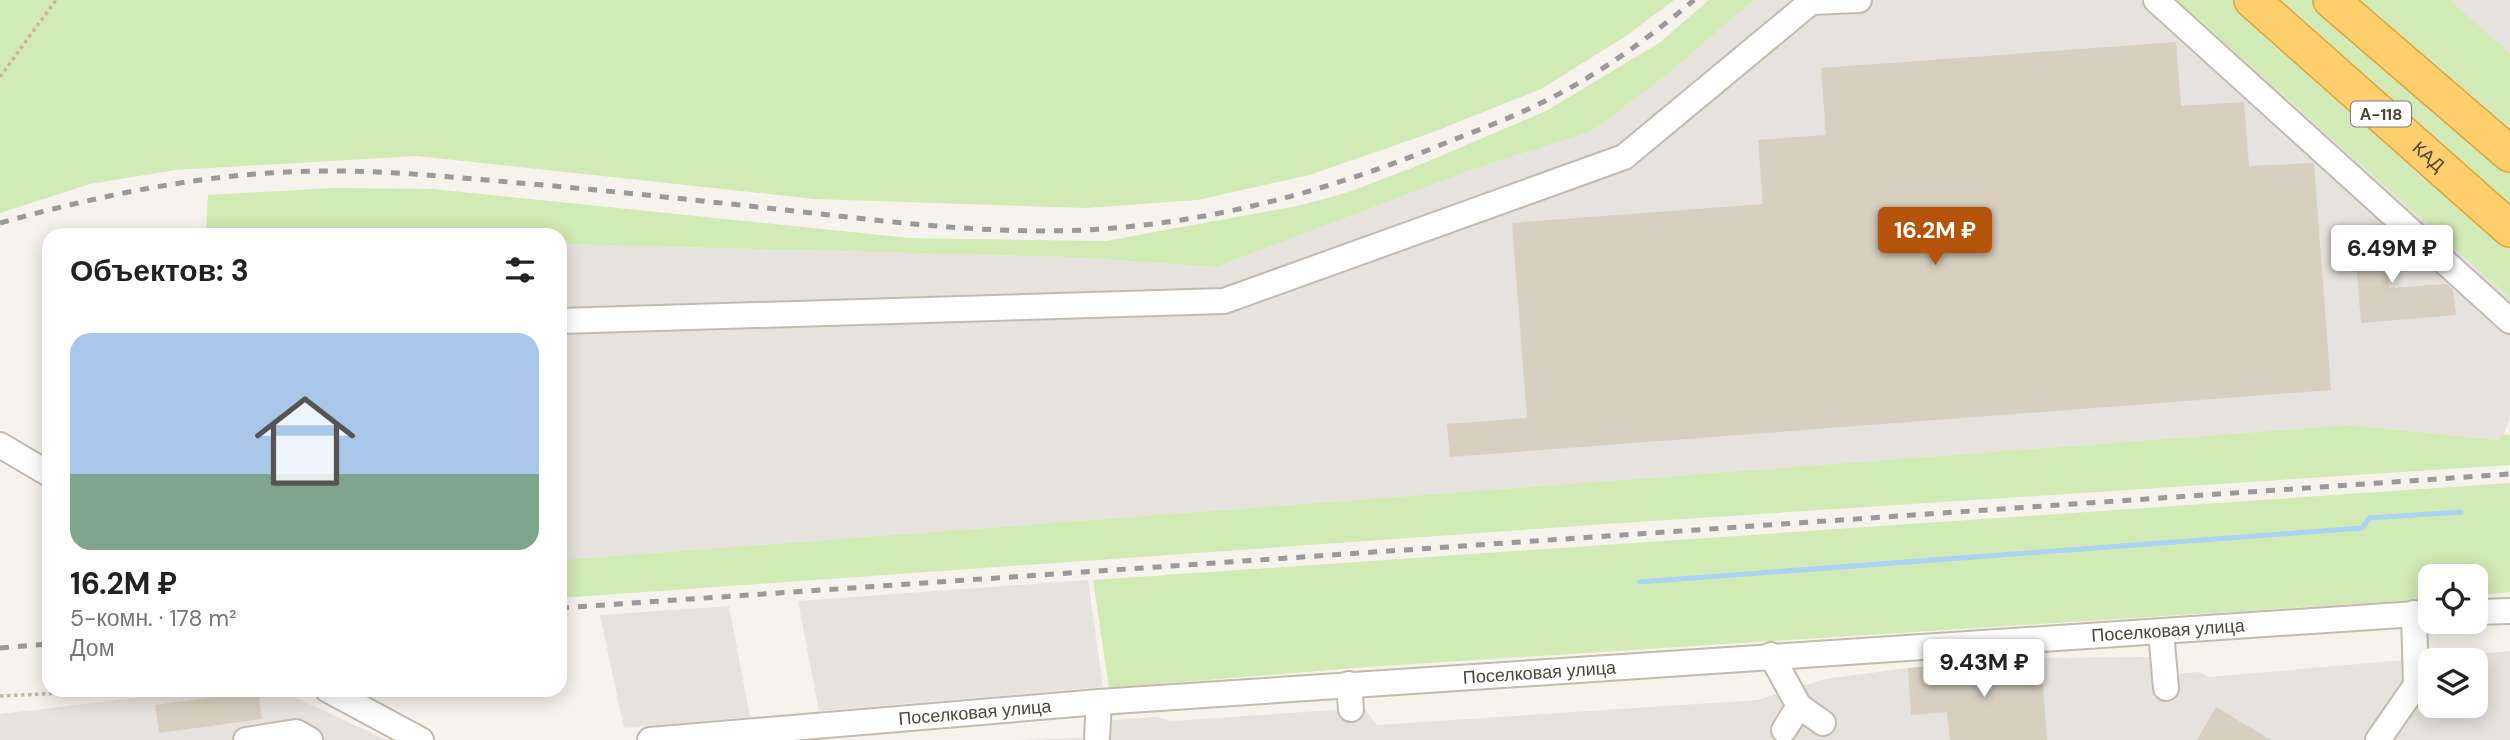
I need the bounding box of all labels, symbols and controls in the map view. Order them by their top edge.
road number: А-118 [2351,102,2411,126]
street label: КАД [2407,136,2450,177]
pin: 16.2M ₽ [1870,208,2000,267]
text: 16.2M ₽ [1894,215,1976,245]
pin: 6.49M ₽ [2327,226,2457,285]
text: 6.49M ₽ [2347,233,2437,263]
text: Объектов: 3 [70,251,249,290]
icon: filters [501,251,539,289]
icon: home [242,378,368,504]
text: 16.2M ₽ [70,564,177,603]
map controls [2418,564,2488,718]
button: locate [2418,564,2488,634]
text: 5-комн. · 178 m² [70,603,237,633]
street label: Поселковая улица [2091,613,2246,648]
text: Дом [70,633,114,663]
pin: 9.43M ₽ [1919,640,2049,699]
text: 9.43M ₽ [1939,647,2029,677]
button: layers [2418,648,2488,718]
street label: Поселковая улица [1462,655,1618,690]
street label: Поселковая улица [897,694,1053,731]

